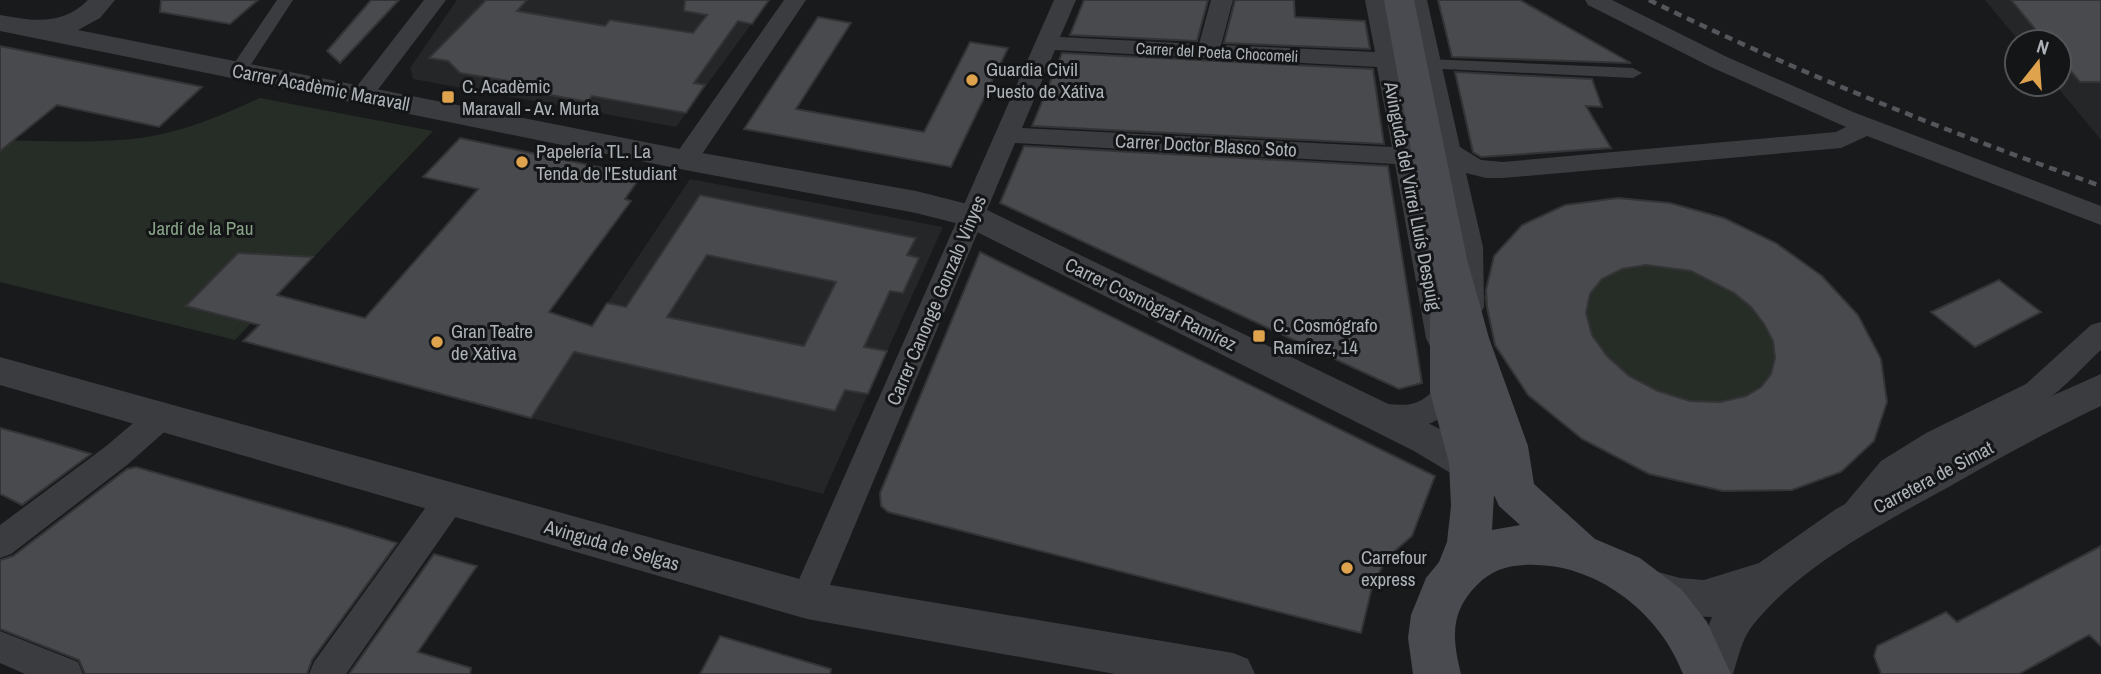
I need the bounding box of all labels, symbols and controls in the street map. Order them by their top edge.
north arrow [2003,28,2073,98]
text: N [2034,33,2052,61]
street label: Carrer del Poeta Chocomeli [1135,37,1299,67]
place label: Guardia Civil Puesto de Xátiva [986,56,1105,104]
street label: Carrer Acadèmic Maravall [230,57,412,117]
marker: Guardia Civil Puesto de Xátiva [964,72,980,88]
place label: C. Acadèmic Maravall - Av. Murta [462,73,599,121]
street label: Avinguda del Virrei Lluís Despuig [1378,78,1448,313]
marker: C. Acadèmic Maravall - Av. Murta [440,89,456,105]
street label: Carrer Doctor Blasco Soto [1115,127,1297,163]
place label: Papelería TL. La Tenda de l'Estudiant [536,138,677,186]
marker: Papelería TL. La Tenda de l'Estudiant [514,154,530,170]
street label: Carrer Canonge Gonzalo Vinyes [880,191,992,409]
park label: Jardí de la Pau [149,215,253,241]
street label: Carrer Cosmògraf Ramírez [1061,251,1241,357]
place label: C. Cosmógrafo Ramírez, 14 [1273,312,1378,360]
place label: Gran Teatre de Xàtiva [451,318,533,366]
marker: C. Cosmógrafo Ramírez, 14 [1251,328,1267,344]
marker: Gran Teatre de Xàtiva [429,334,445,350]
street label: Carretera de Simat [1868,434,1998,520]
street label: Avinguda de Selgas [541,513,683,577]
place label: Carrefour express [1361,544,1428,592]
marker: Carrefour express [1339,560,1355,576]

